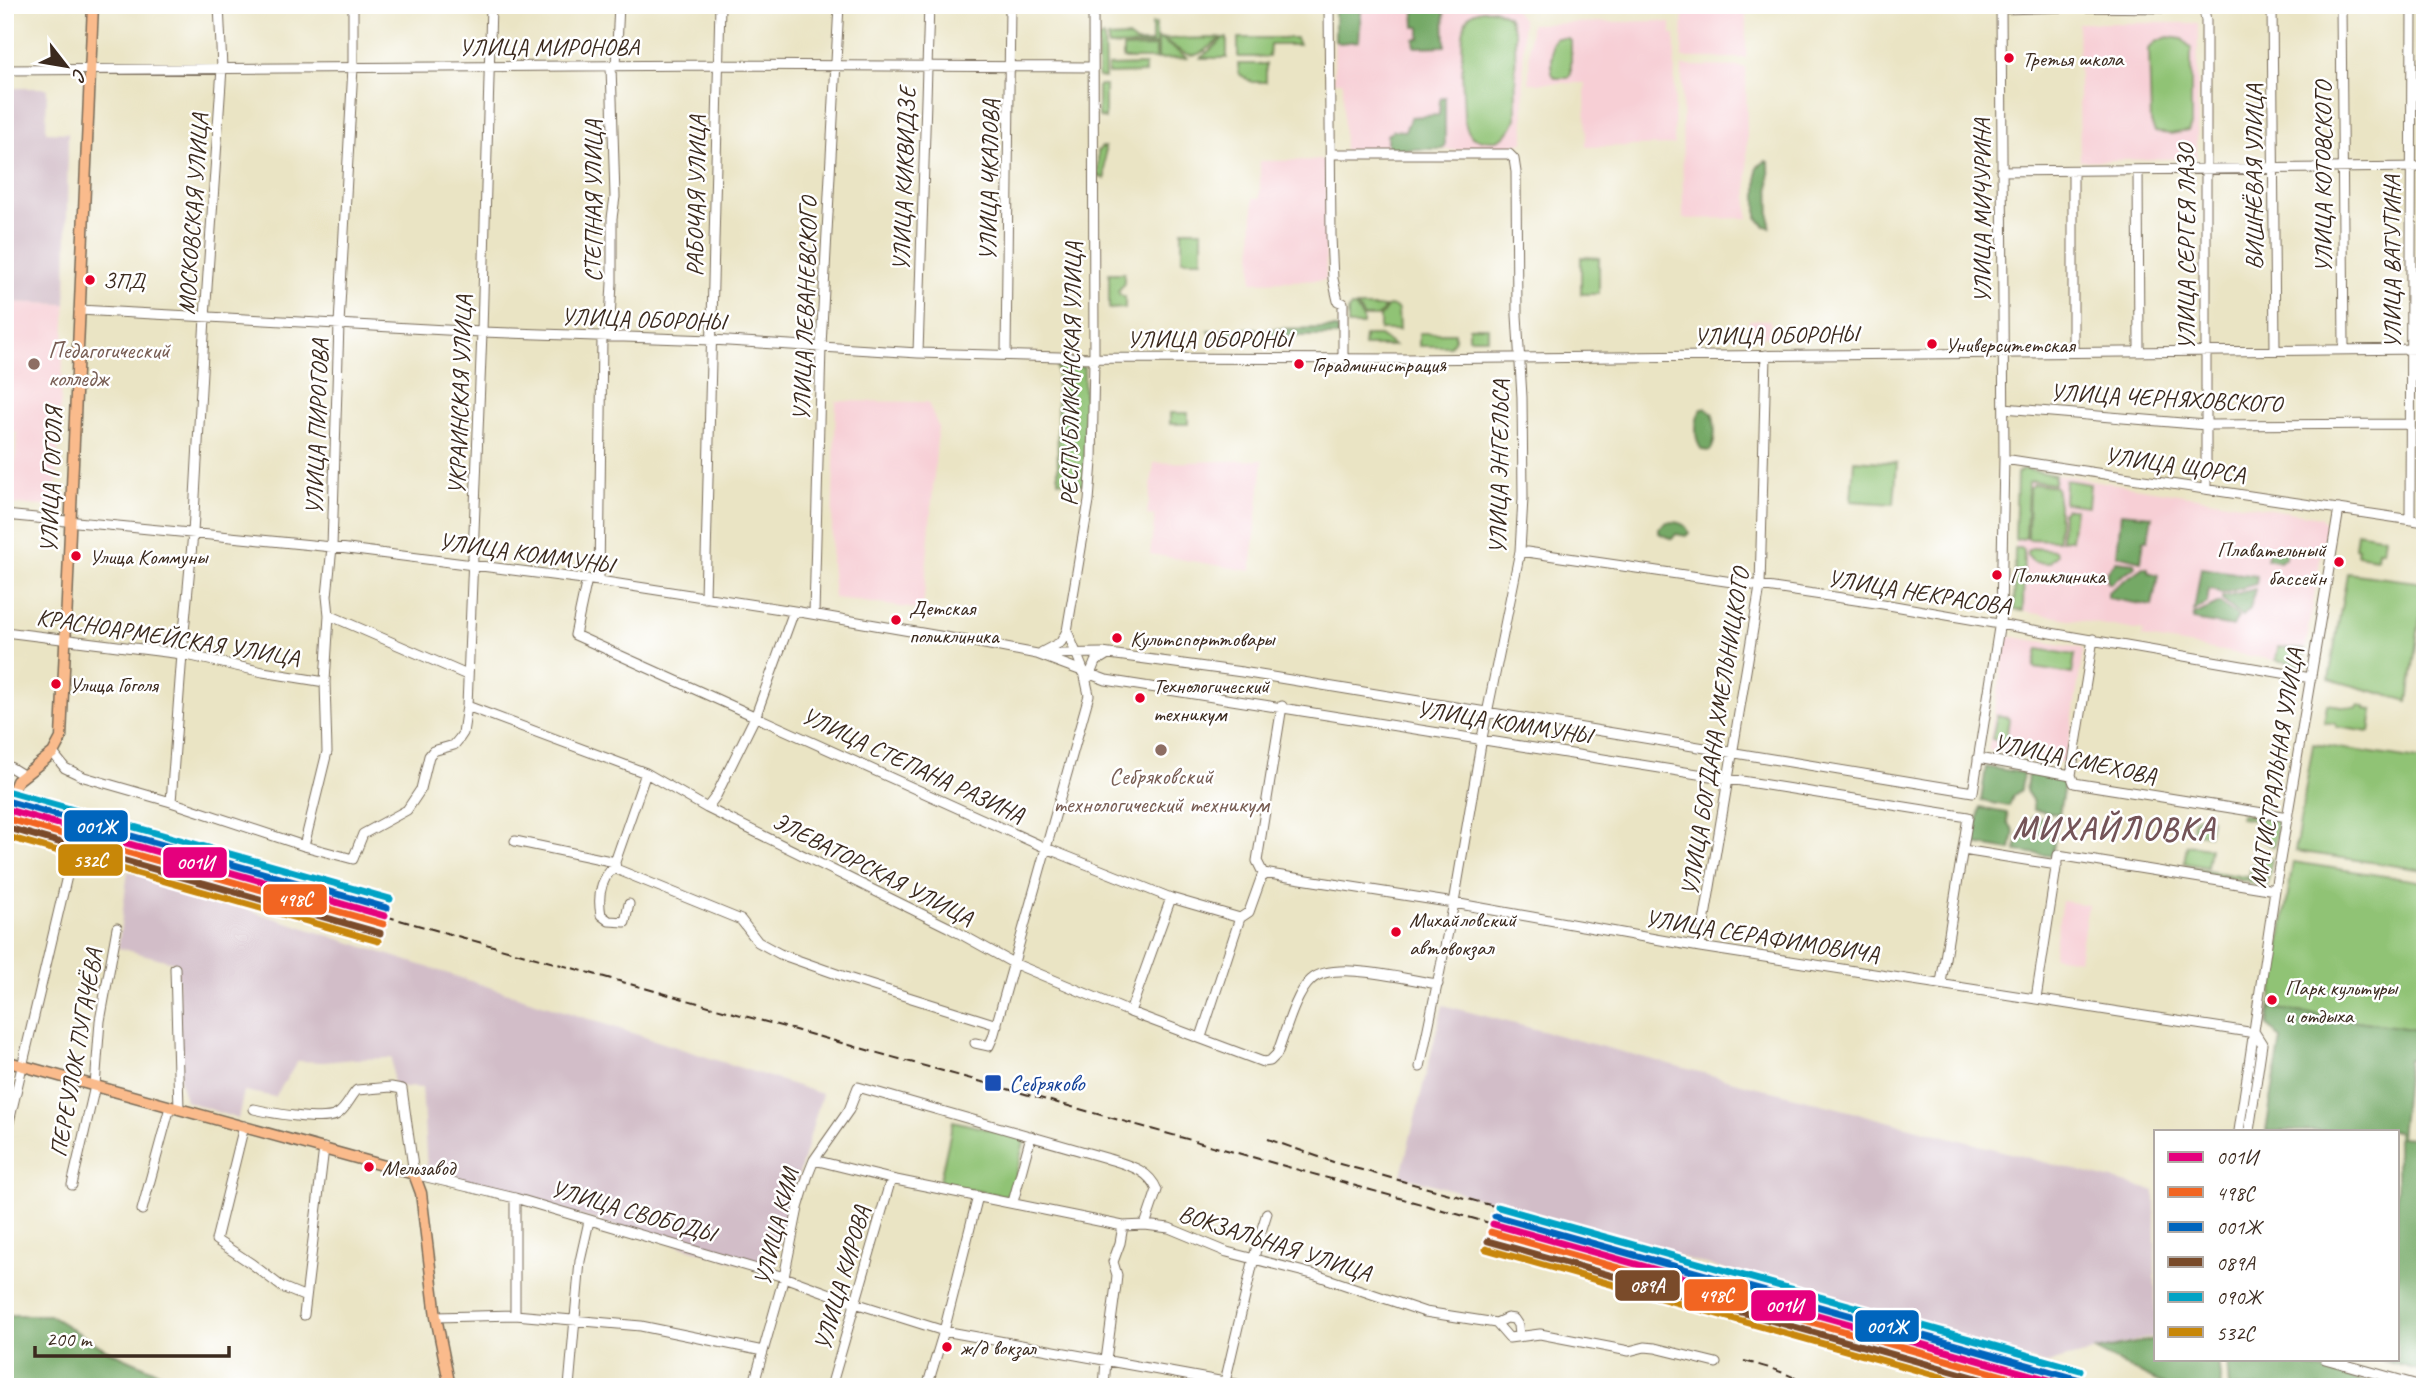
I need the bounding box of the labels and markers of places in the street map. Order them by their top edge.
place label: Третья школа [2022,45,2125,73]
marker: Третья школа [2002,51,2016,65]
place label: ЗПД [103,267,146,295]
marker: ЗПД [83,273,97,287]
place label: Университетская [1945,331,2076,359]
place label: Педагогический колледж [48,335,172,393]
marker: Университетская [1925,337,1939,351]
place label: Горадминистрация [1312,351,1447,379]
marker: Педагогический колледж [26,356,42,372]
marker: Горадминистрация [1292,357,1306,371]
place label: Плавательный бассейн [2217,536,2328,592]
place label: Улица Коммуны [89,543,210,571]
marker: Улица Коммуны [69,549,83,563]
marker: Плавательный бассейн [2332,555,2346,569]
place label: Поликлиника [2010,562,2106,590]
marker: Поликлиника [1990,568,2004,582]
place label: Детская поликлиника [909,594,1000,650]
marker: Детская поликлиника [889,613,903,627]
place label: Культспорттовары [1130,625,1277,653]
marker: Культспорттовары [1110,631,1124,645]
place label: Улица Гоголя [69,671,160,699]
place label: Технологический техникум [1153,672,1271,728]
marker: Улица Гоголя [49,677,63,691]
marker: Технологический техникум [1133,691,1147,705]
marker: Себряковский технологический техникум [1153,742,1169,758]
place label: Себряковский технологический техникум [1053,761,1271,819]
place label: Михайловский автовокзал [1409,906,1518,962]
marker: Михайловский автовокзал [1389,925,1403,939]
place label: Парк культуры и отдыха [2285,974,2399,1030]
marker: Парк культуры и отдыха [2265,993,2279,1007]
place label: Себряково [1009,1068,1086,1098]
marker: Себряково [983,1073,1003,1093]
place label: Мельзавод [382,1154,457,1182]
marker: Мельзавод [362,1160,376,1174]
place label: ж/д вокзал [960,1334,1037,1362]
marker: ж/д вокзал [940,1340,954,1354]

